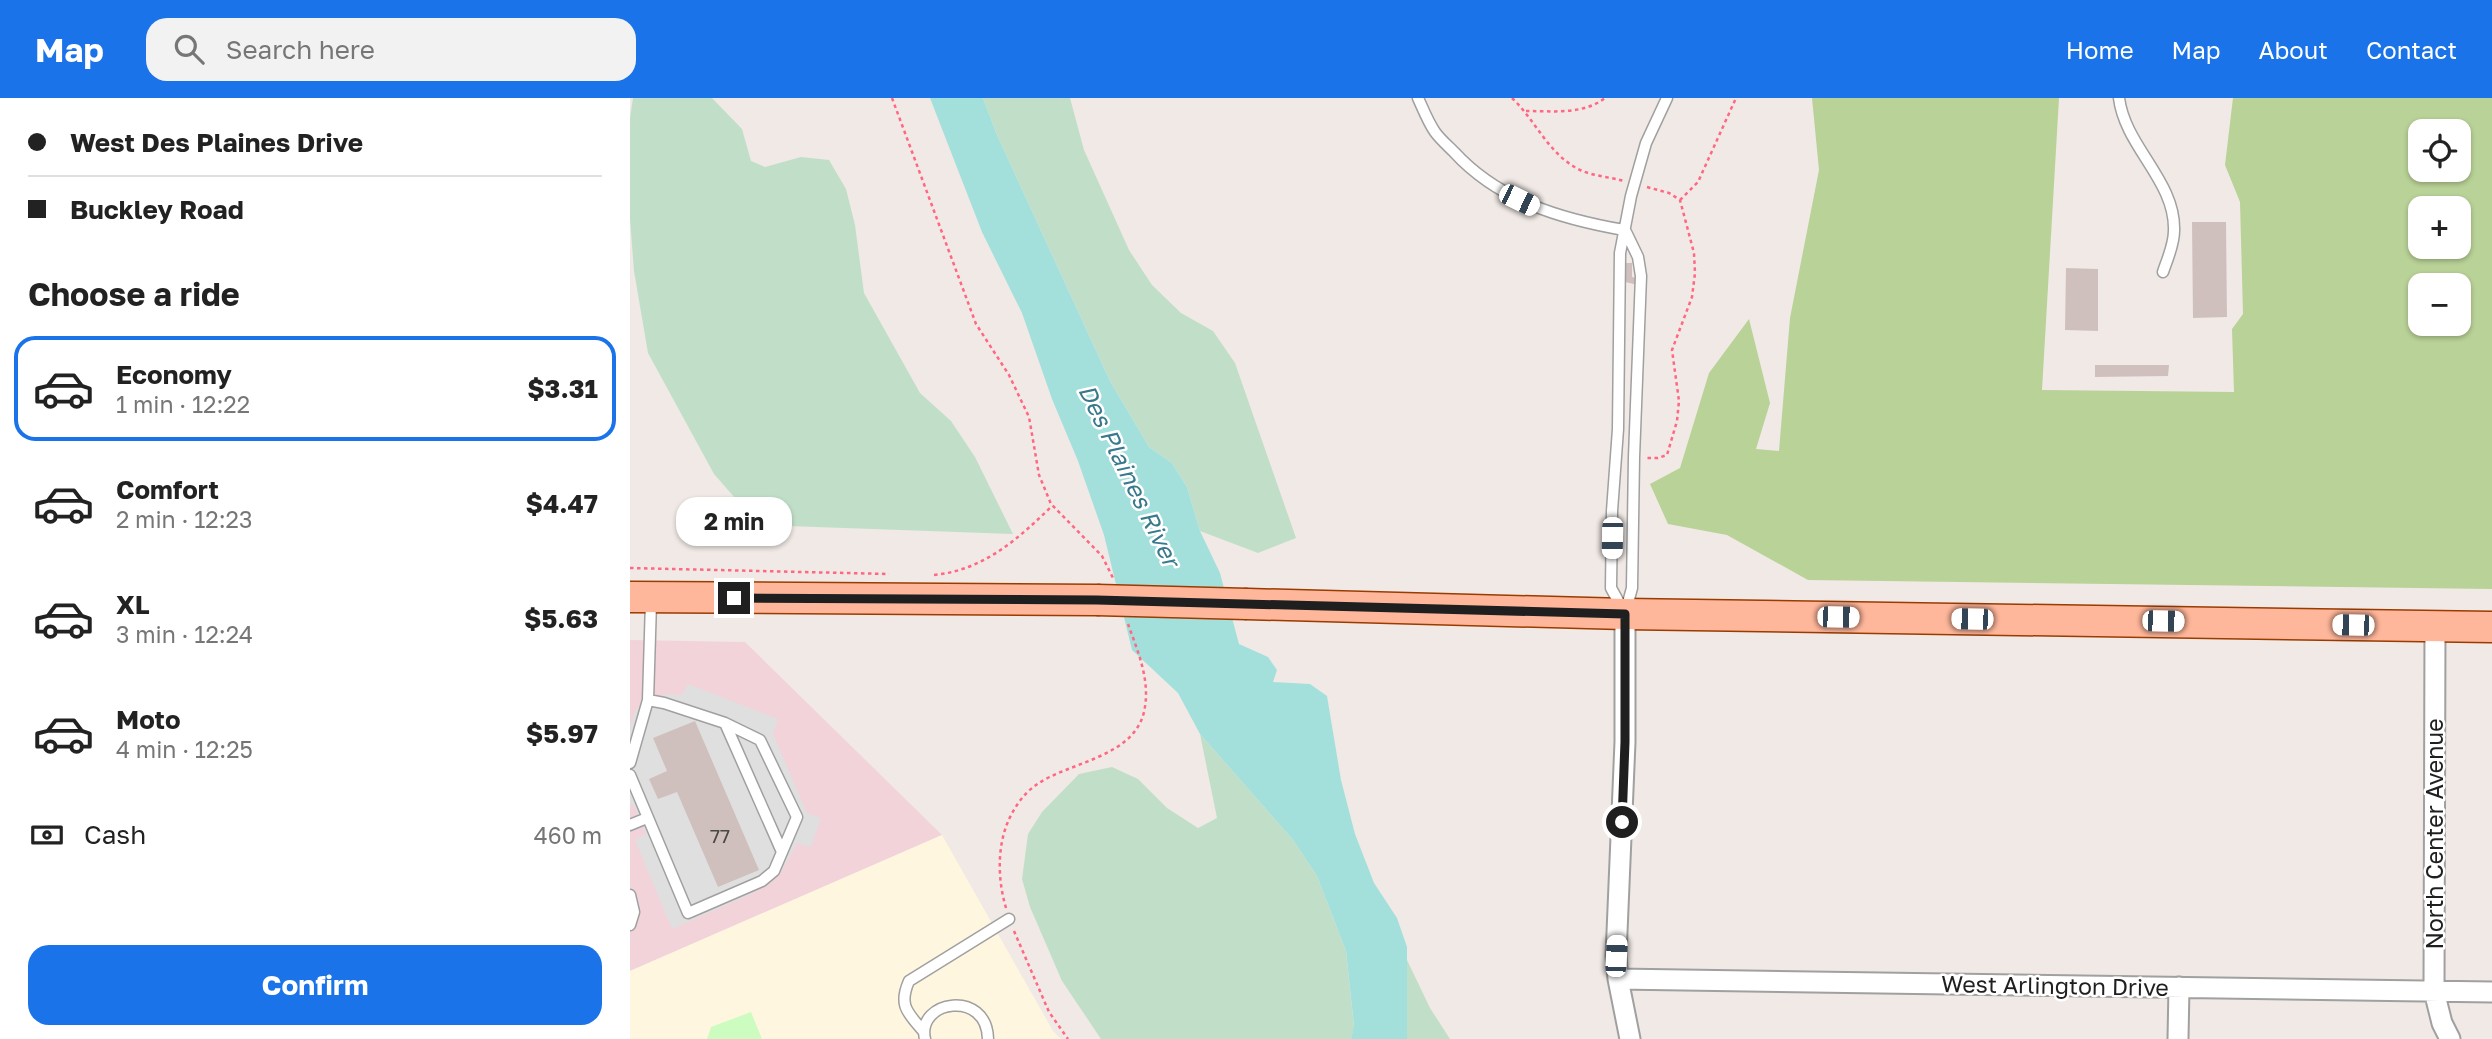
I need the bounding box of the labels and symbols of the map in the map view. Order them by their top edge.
car [1496,181,1543,219]
water label: Des Plaines River [1073,379,1188,574]
callout: 2 min [676,496,792,546]
car [1602,517,1623,559]
route end [718,582,750,614]
car [1817,606,1860,628]
car [1951,608,1994,630]
car [2142,610,2185,632]
car [2332,614,2375,636]
street label: North Center Avenue [2420,718,2448,950]
route start [1606,806,1638,838]
house number: 77 [710,824,730,847]
car [1605,934,1628,978]
street label: West Arlington Drive [1941,969,2169,1001]

